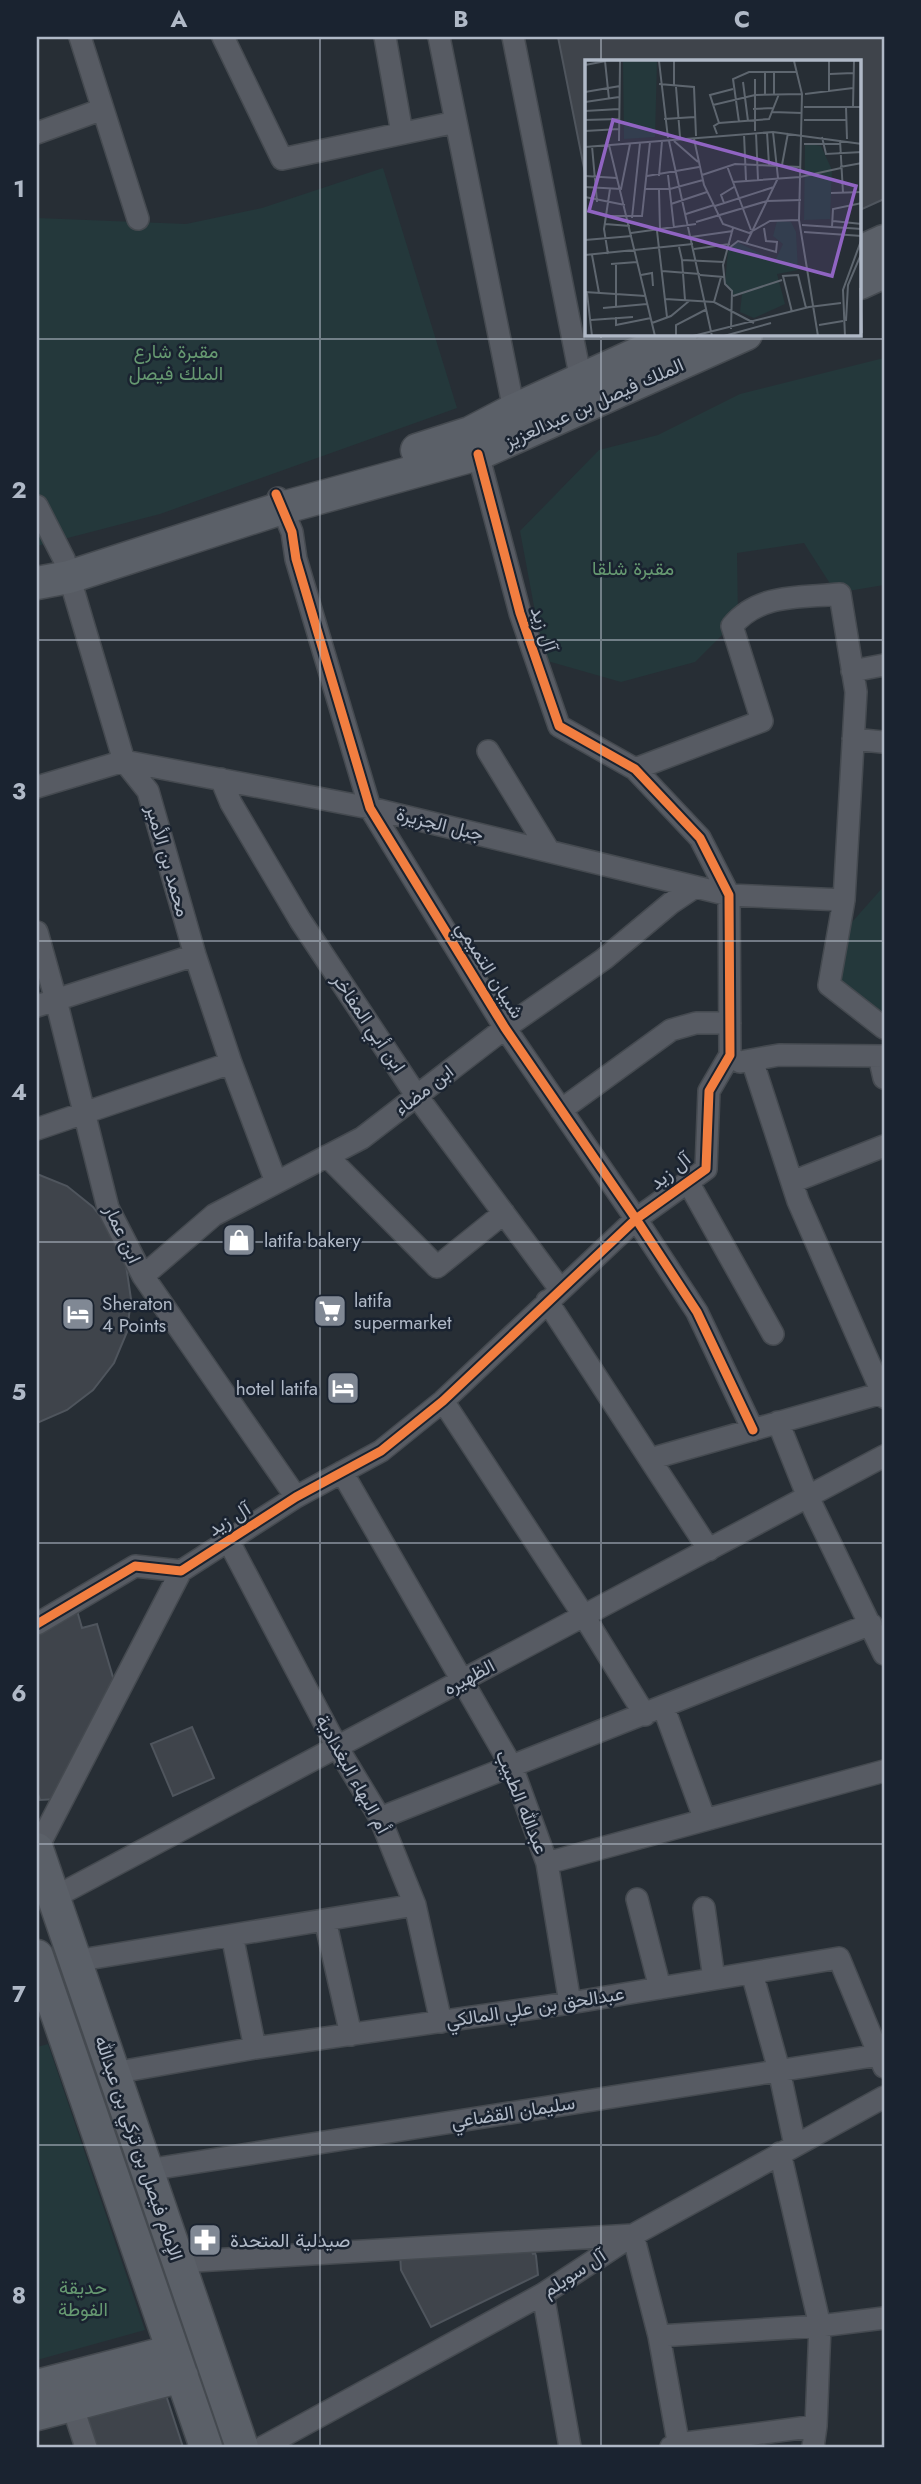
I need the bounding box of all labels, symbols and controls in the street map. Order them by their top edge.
text: A [170,2,188,36]
text: B [453,2,469,36]
text: C [734,2,750,36]
inset map [585,60,862,336]
text: 1 [13,172,25,206]
park label: مقبرة شارع الملك فيصل [129,338,223,387]
street label: الملك فيصل بن عبدالعزيز [499,351,688,455]
text: 2 [11,473,27,507]
park label: مقبرة شلقا [592,555,674,582]
street label: آل زيد [524,603,565,657]
text: 3 [12,774,26,808]
street label: جبل الجزيرة [393,800,487,848]
street label: محمد بن الأمير [139,801,197,920]
street label: شيبان التميمي [448,916,531,1025]
street label: ابن أبي المفاخر [324,967,412,1079]
street label: ابن مضاء [389,1058,459,1122]
text: 4 [11,1075,27,1109]
street label: آل زيد [644,1145,698,1196]
street label: ابن عمار [97,1199,148,1268]
shop icon: latifa bakery [220,1221,258,1259]
place label: latifa bakery [264,1227,361,1254]
place label: latifa supermarket [354,1287,452,1336]
place label: Sheraton 4 Points [102,1290,173,1339]
supermarket icon: latifa supermarket [311,1292,349,1330]
hotel icon: Sheraton 4 Points [59,1295,97,1333]
hotel icon: hotel latifa [324,1369,362,1407]
text: 5 [12,1375,26,1409]
place label: hotel latifa [236,1375,318,1402]
street label: آل زيد [202,1495,257,1543]
street label: الظهيره [439,1652,499,1702]
text: 6 [11,1676,27,1710]
street label: أم البهاء البغدادية [309,1710,397,1838]
street label: عبدالله الطبيب [489,1746,555,1858]
text: 7 [12,1977,26,2011]
street label: عبدالحق بن علي المالكي [444,1980,627,2036]
street label: الإمام فيصل بن تركي بن عبدالله [86,2032,190,2265]
street label: سليمان القضاعي [449,2089,577,2137]
pharmacy icon: صيدلية المتحدة [186,2221,224,2259]
place label: صيدلية المتحدة [230,2227,350,2254]
street label: آل سويلم [537,2241,612,2304]
park label: حديقة الفوطة [58,2274,108,2323]
text: 8 [12,2278,26,2312]

